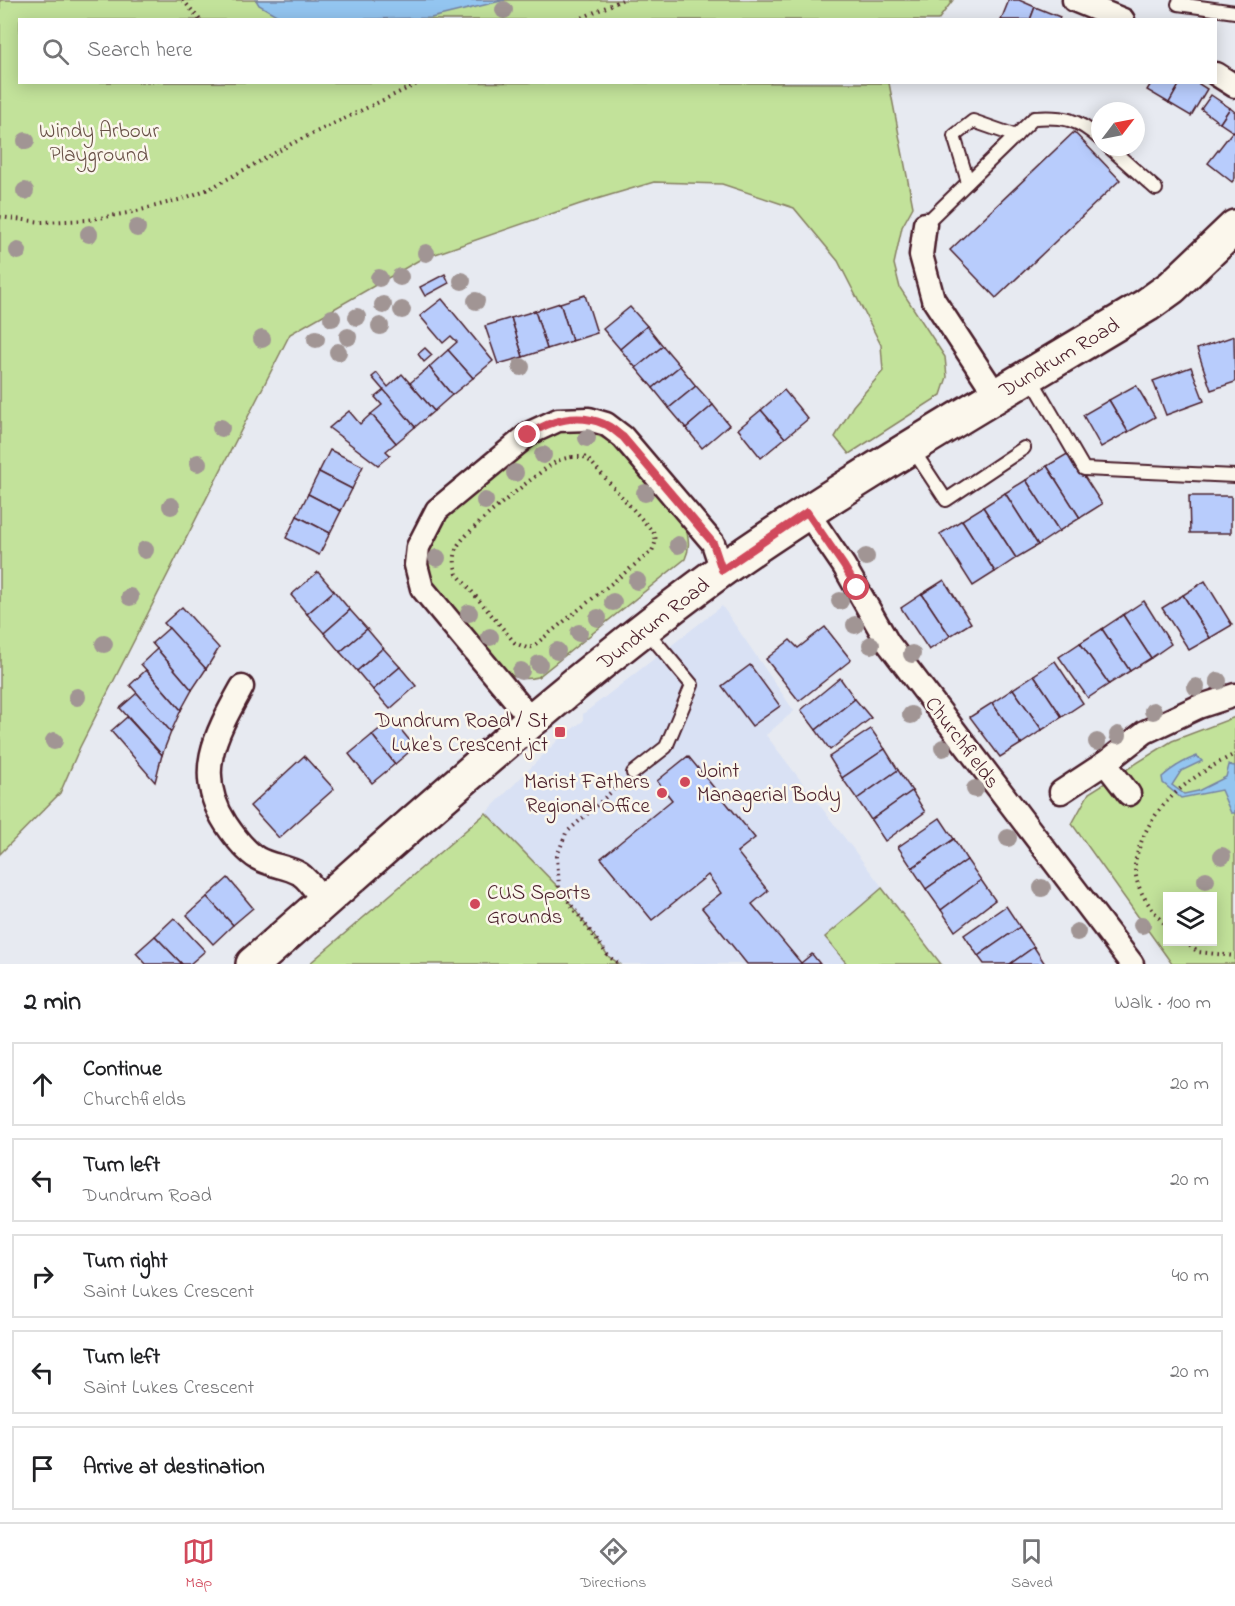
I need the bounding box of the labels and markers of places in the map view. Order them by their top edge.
place label: Dundrum Road / St Luke's Crescent jct [374,707,548,761]
marker: Dundrum Road / St Luke's Crescent jct [553,725,567,739]
place label: Joint Managerial Body [697,757,841,813]
place label: Marist Fathers Regional Office [524,768,651,824]
marker: Joint Managerial Body [678,775,692,789]
marker: Marist Fathers Regional Office [655,786,669,800]
place label: CUS Sports Grounds [487,879,591,933]
marker: CUS Sports Grounds [468,897,482,911]

